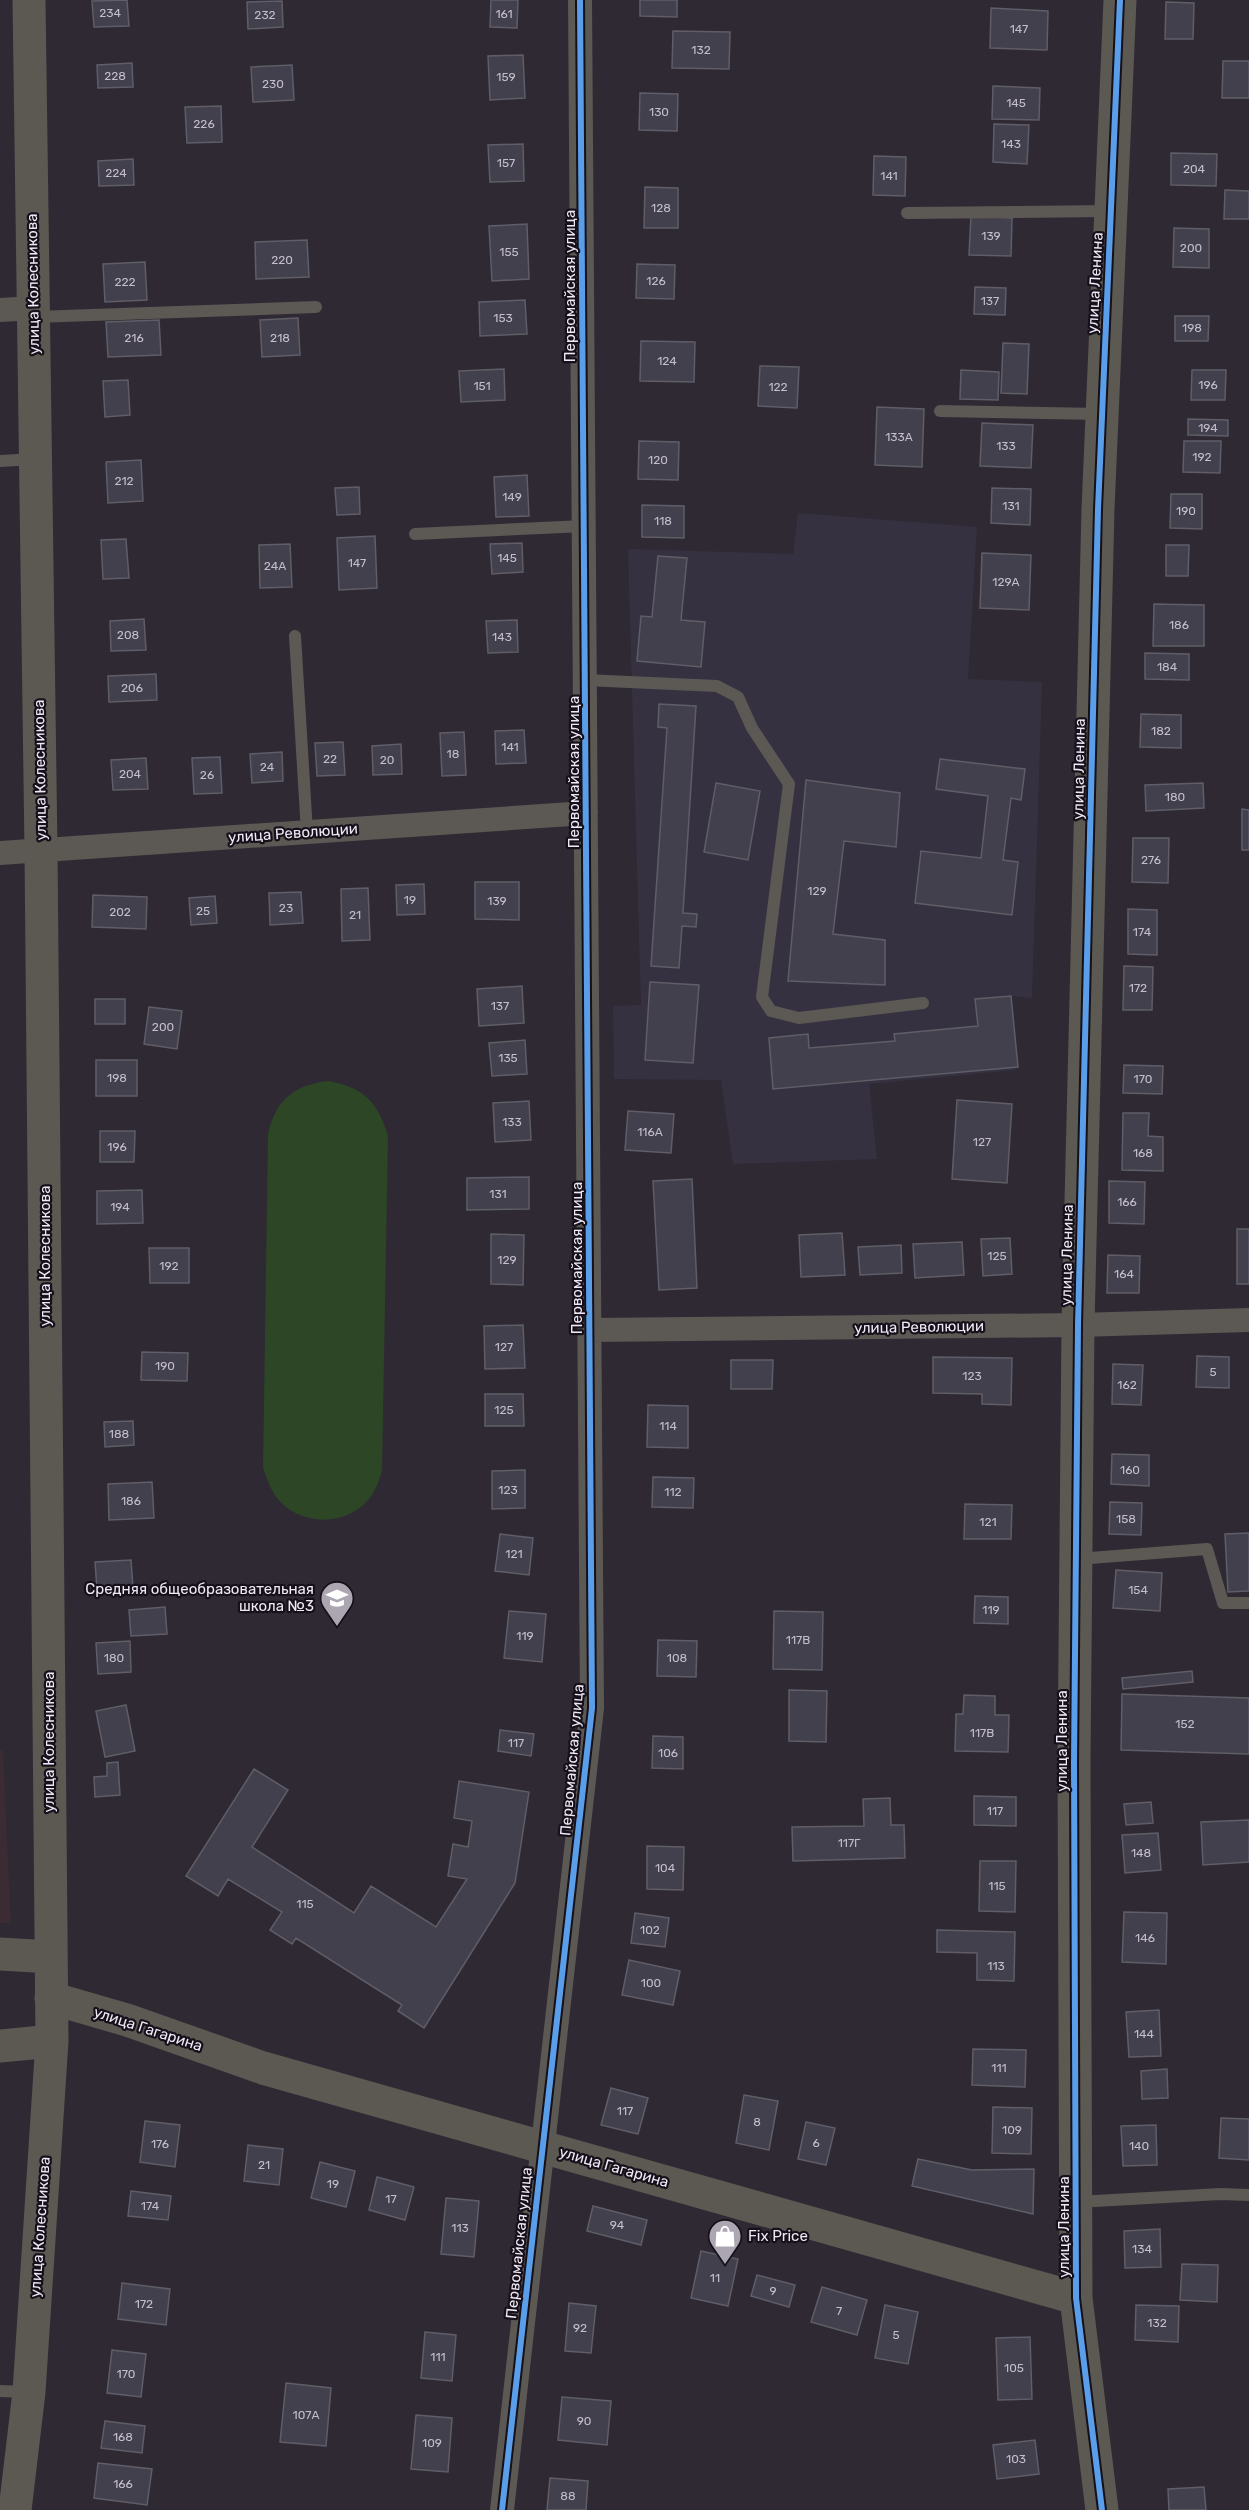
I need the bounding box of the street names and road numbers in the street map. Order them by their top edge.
street label: Первомайская улица [561,210,579,362]
street label: улица Колесникова [23,213,43,355]
street label: улица Ленина [1083,232,1107,334]
street label: Первомайская улица [565,696,583,848]
street label: улица Колесникова [30,699,50,841]
street label: улица Ленина [1069,718,1089,820]
street label: улица Революции [228,819,358,847]
street label: Первомайская улица [568,1182,586,1334]
street label: улица Колесникова [36,1185,54,1327]
street label: улица Ленина [1057,1204,1077,1306]
street label: улица Революции [854,1317,984,1337]
street label: улица Колесникова [40,1671,58,1813]
street label: Первомайская улица [556,1683,588,1837]
street label: улица Ленина [1053,1690,1071,1792]
street label: улица Гагарина [91,2003,205,2055]
street label: улица Гагарина [557,2143,671,2191]
street label: улица Колесникова [26,2156,54,2298]
street label: Первомайская улица [502,2166,536,2320]
street label: улица Ленина [1055,2176,1073,2278]

